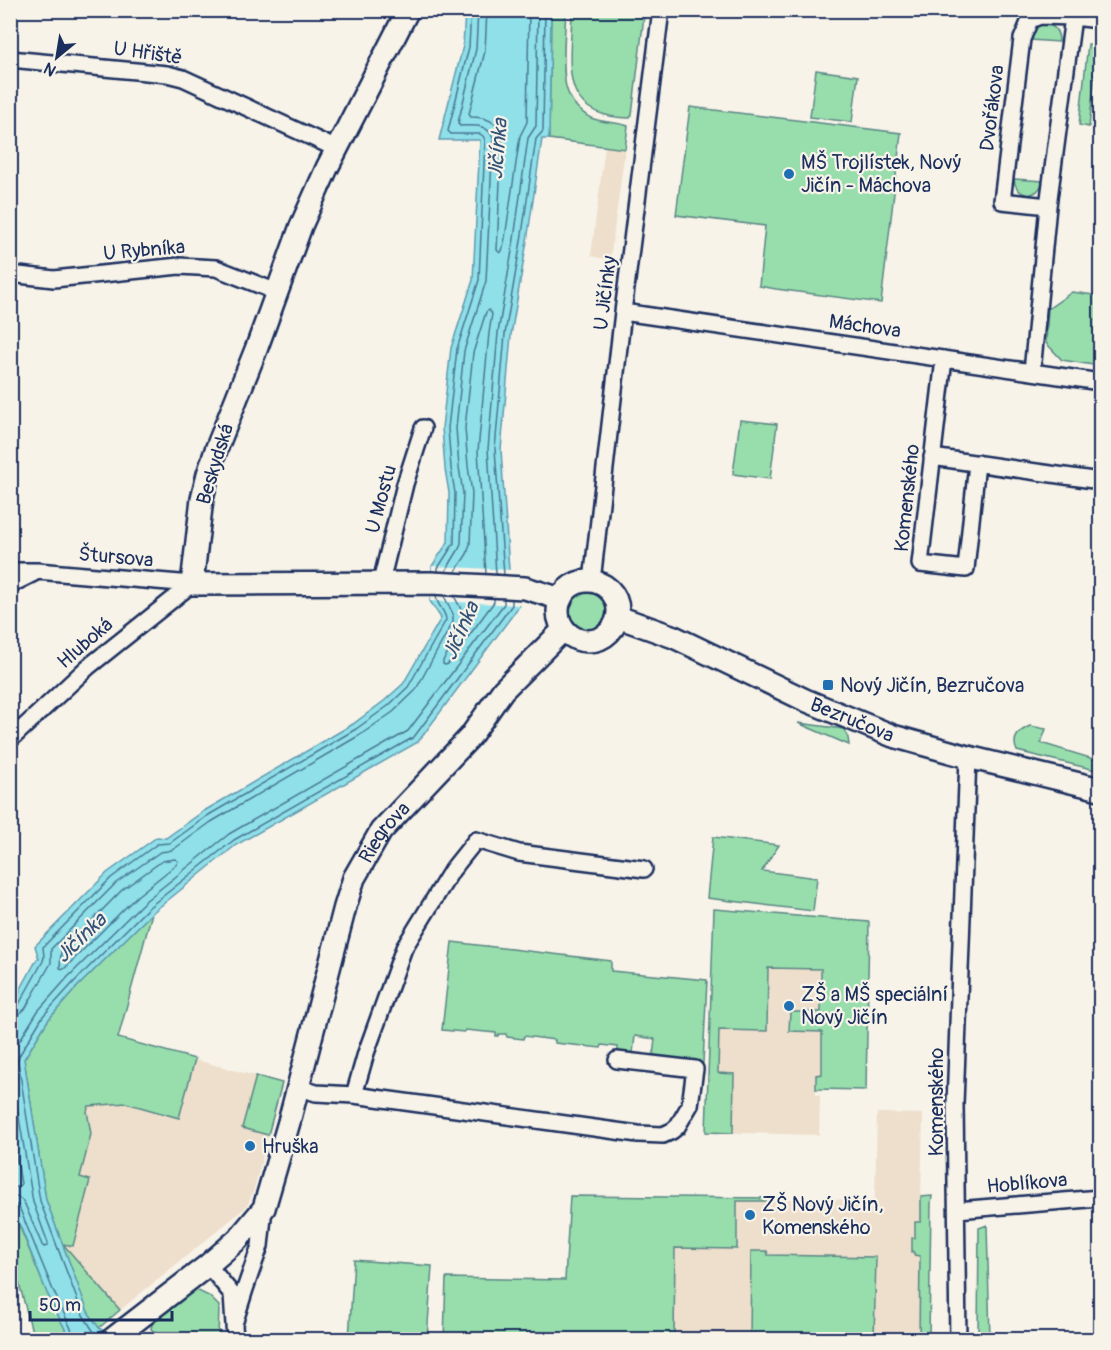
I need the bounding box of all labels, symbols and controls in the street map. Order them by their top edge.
north arrow [27,27,87,87]
street label: U Hřiště [112,36,184,70]
text: N [40,58,60,80]
street label: Dvořákova [974,63,1010,153]
water label: Jičínka [482,116,514,181]
place label: MŠ Trojlístek, Nový Jičín - Máchova [801,149,961,198]
marker: MŠ Trojlístek, Nový Jičín - Máchova [782,167,796,181]
street label: U Rybníka [102,234,186,266]
street label: U Jičínky [588,254,622,332]
street label: Máchova [827,309,903,343]
street label: Beskydská [191,420,239,508]
street label: Komenského [889,443,925,553]
street label: U Mostu [360,462,402,536]
street label: Štursova [78,540,155,573]
water label: Jičínka [436,597,486,664]
street label: Hluboká [52,612,118,674]
place label: Nový Jičín, Bezručova [840,673,1024,698]
marker: Nový Jičín, Bezručova [821,678,835,692]
street label: Bezručova [807,691,898,748]
street label: Riegrova [353,796,415,867]
water label: Jičínka [50,906,113,969]
place label: ZŠ a MŠ speciální Nový Jičín [801,981,948,1030]
marker: ZŠ a MŠ speciální Nový Jičín [782,999,796,1013]
street label: Komenského [924,1048,949,1156]
place label: Hruška [262,1134,318,1159]
marker: Hruška [243,1139,257,1153]
street label: Hoblíkova [986,1167,1068,1199]
place label: ZŠ Nový Jičín, Komenského [762,1191,883,1240]
marker: ZŠ Nový Jičín, Komenského [743,1208,757,1222]
scale bar [30,1284,172,1322]
text: 50 m [39,1294,81,1317]

